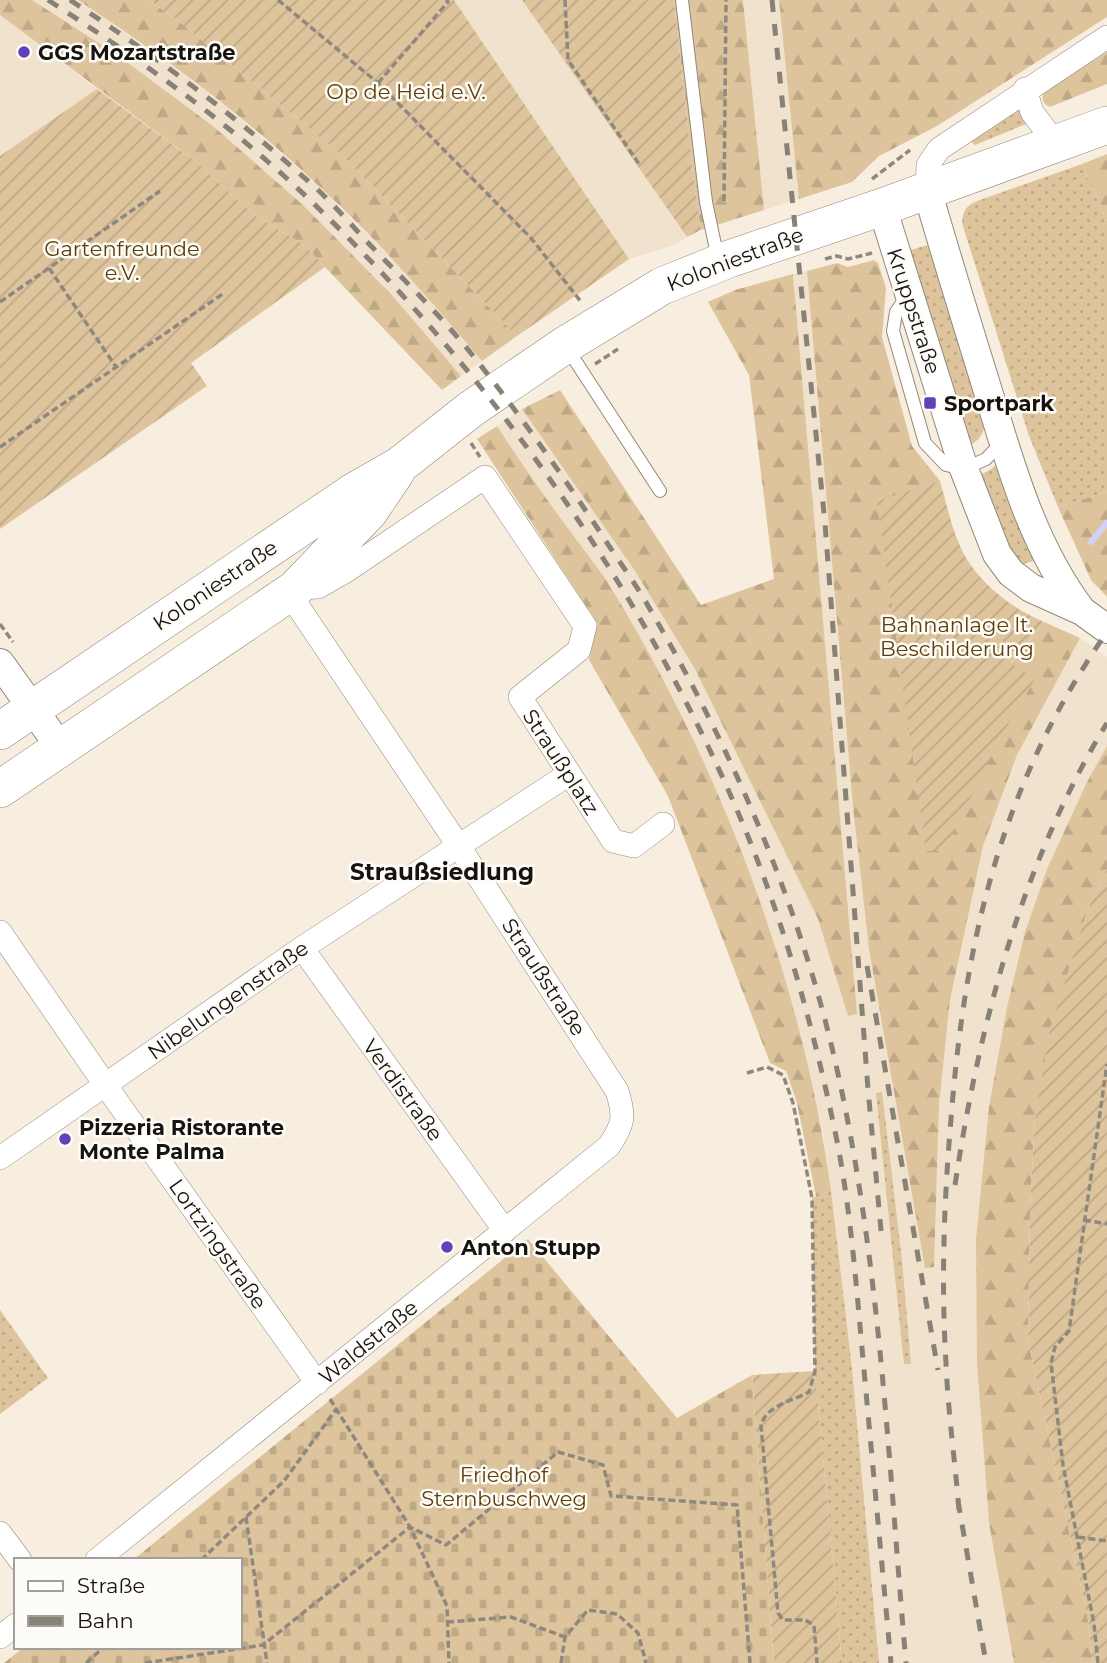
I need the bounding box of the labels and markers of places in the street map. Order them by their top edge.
place label: GGS Mozartstraße [38,40,236,65]
marker: GGS Mozartstraße [16,44,32,60]
place label: Sportpark [944,391,1054,416]
marker: Sportpark [922,395,938,411]
place label: Pizzeria Ristorante Monte Palma [79,1115,284,1164]
marker: Pizzeria Ristorante Monte Palma [57,1131,73,1147]
place label: Anton Stupp [460,1235,601,1260]
marker: Anton Stupp [439,1239,455,1255]

